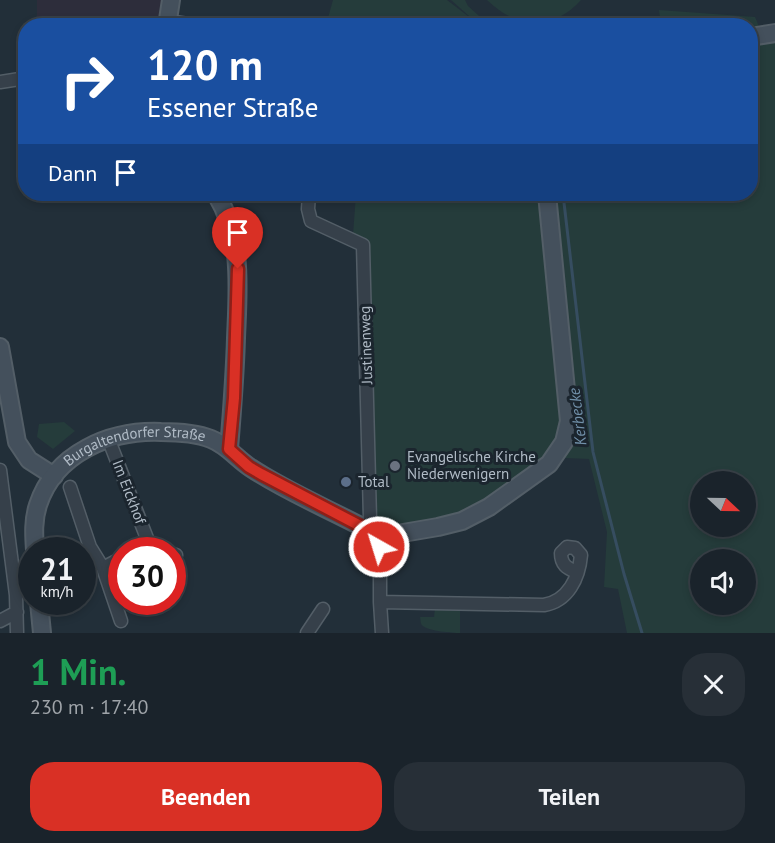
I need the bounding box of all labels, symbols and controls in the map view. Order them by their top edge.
text: 120 m [147,37,263,92]
icon: right [48,42,126,120]
text: Essener Straße [147,90,319,124]
icon: arrive [109,156,142,189]
text: Dann [48,159,97,187]
pin [212,207,263,269]
icon: arrive [221,216,254,249]
street label: Justinenweg [355,306,376,385]
water label: Kerbecke [563,386,590,447]
street label: Burgaltendorfer Straße [59,422,208,470]
place label: Evangelische Kirche Niederwenigern [407,447,536,483]
street label: Im Eickhof [109,457,151,528]
marker: Evangelische Kirche Niederwenigern [388,459,402,473]
north arrow [690,471,756,537]
map controls [690,471,756,615]
place label: Total [358,472,390,491]
marker: Total [339,475,353,489]
position arrow [347,515,411,579]
speed limit sign: 30 [108,537,186,615]
text: 21 [40,549,74,588]
button: sound [690,549,756,615]
text: km/h [41,582,73,601]
text: 1 Min. [30,648,126,695]
button: close [682,653,745,716]
text: 230 m · 17:40 [30,694,148,720]
button: Beenden [30,762,382,831]
button: Teilen [394,762,745,831]

